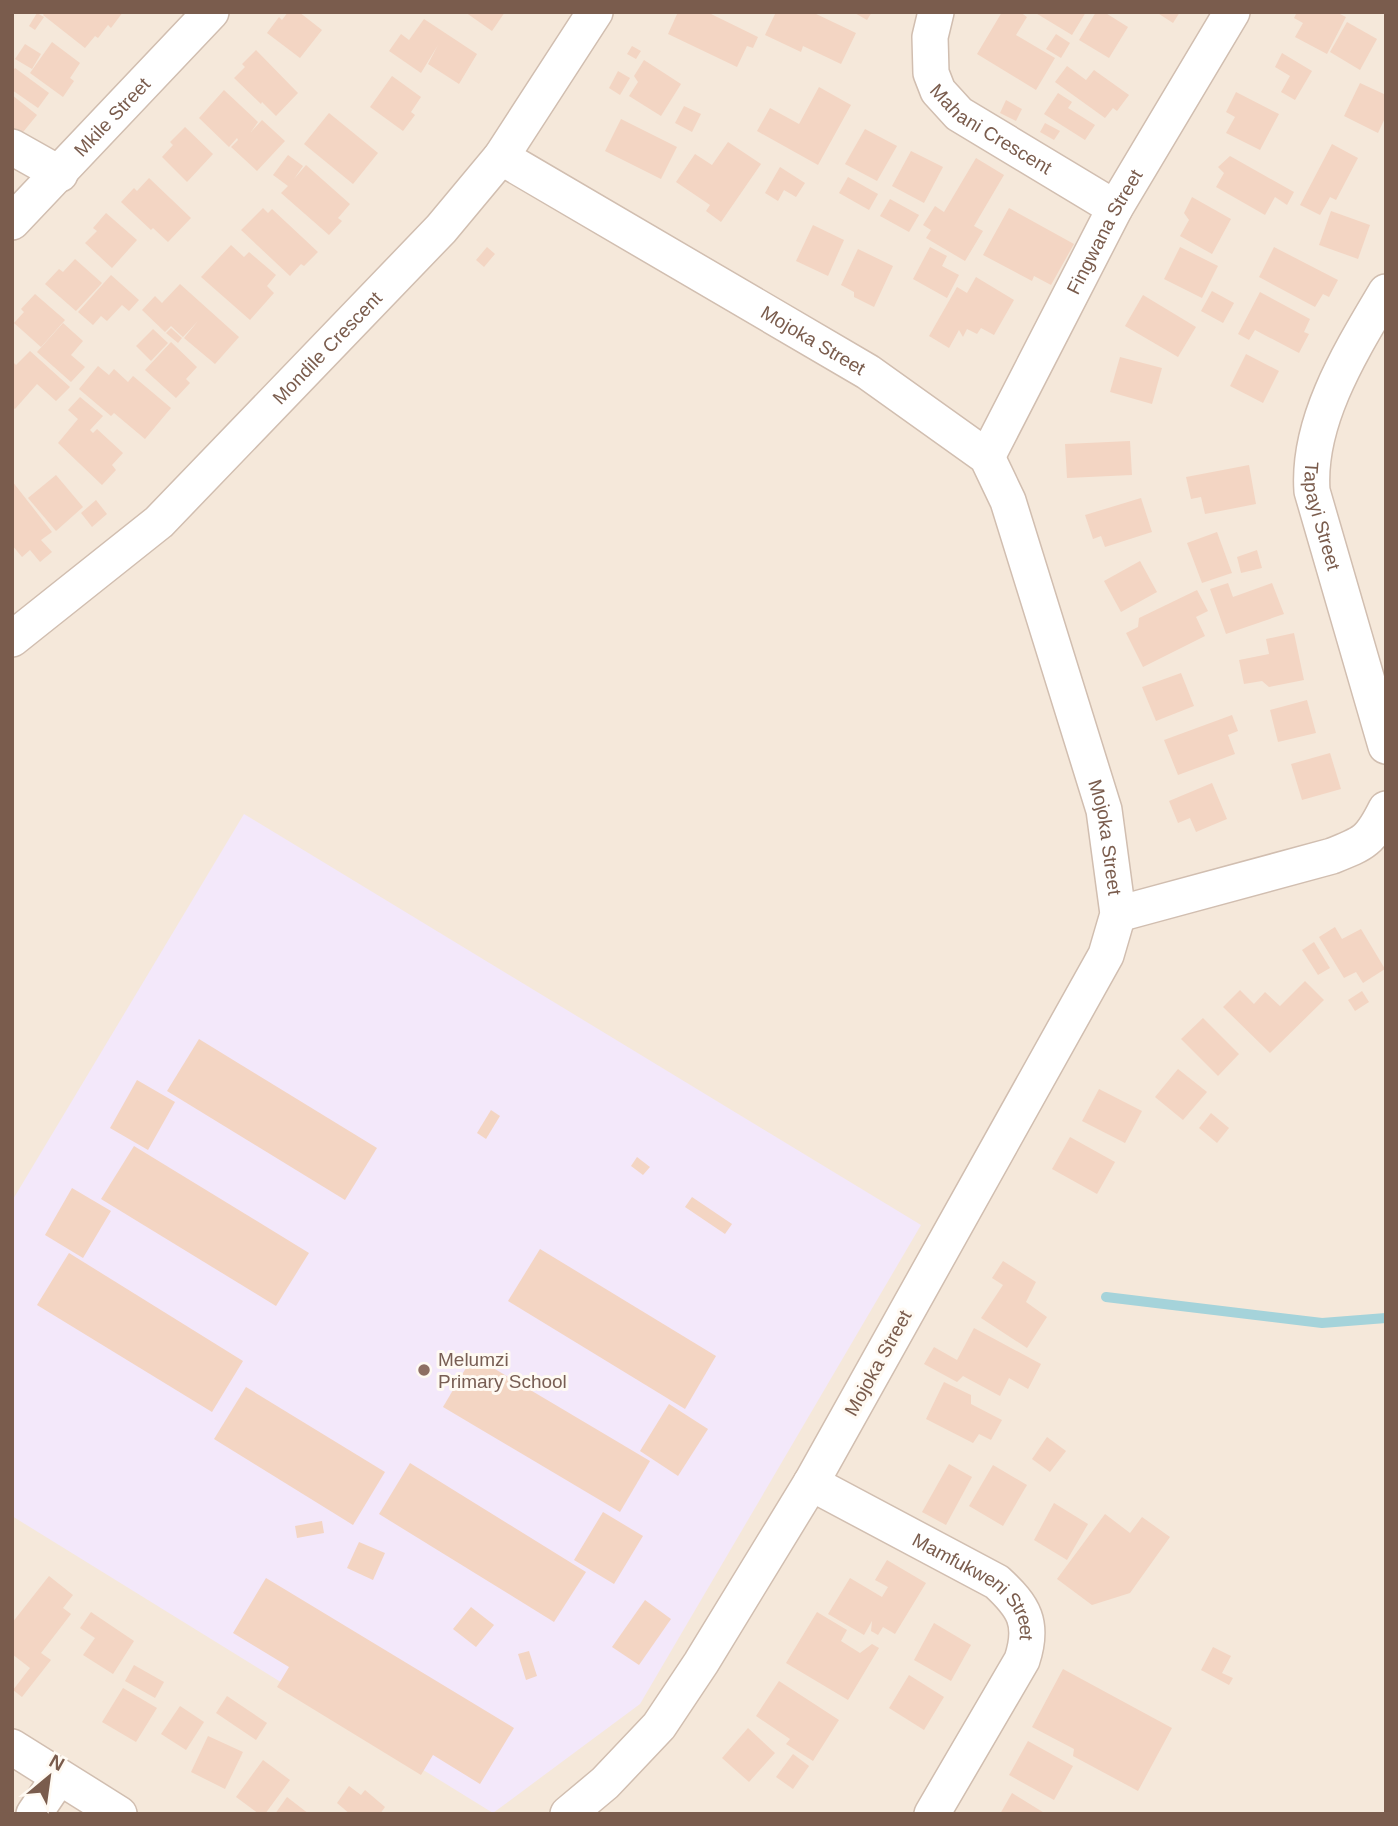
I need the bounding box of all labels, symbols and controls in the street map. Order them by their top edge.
street label: Mkile Street [70,73,154,160]
street label: Mahani Crescent [926,80,1056,178]
street label: Fingwana Street [1062,165,1147,297]
street label: Mondile Crescent [268,286,386,408]
street label: Mojoka Street [757,301,870,379]
street label: Tapayi Street [1301,461,1345,573]
street label: Mojoka Street [1085,777,1126,897]
street label: Mojoka Street [840,1306,916,1419]
place label: Melumzi Primary School [438,1349,567,1392]
marker: Melumzi Primary School [416,1362,432,1378]
street label: Mamfukweni Street [909,1529,1038,1642]
north arrow [14,1742,84,1812]
text: N [46,1750,68,1775]

